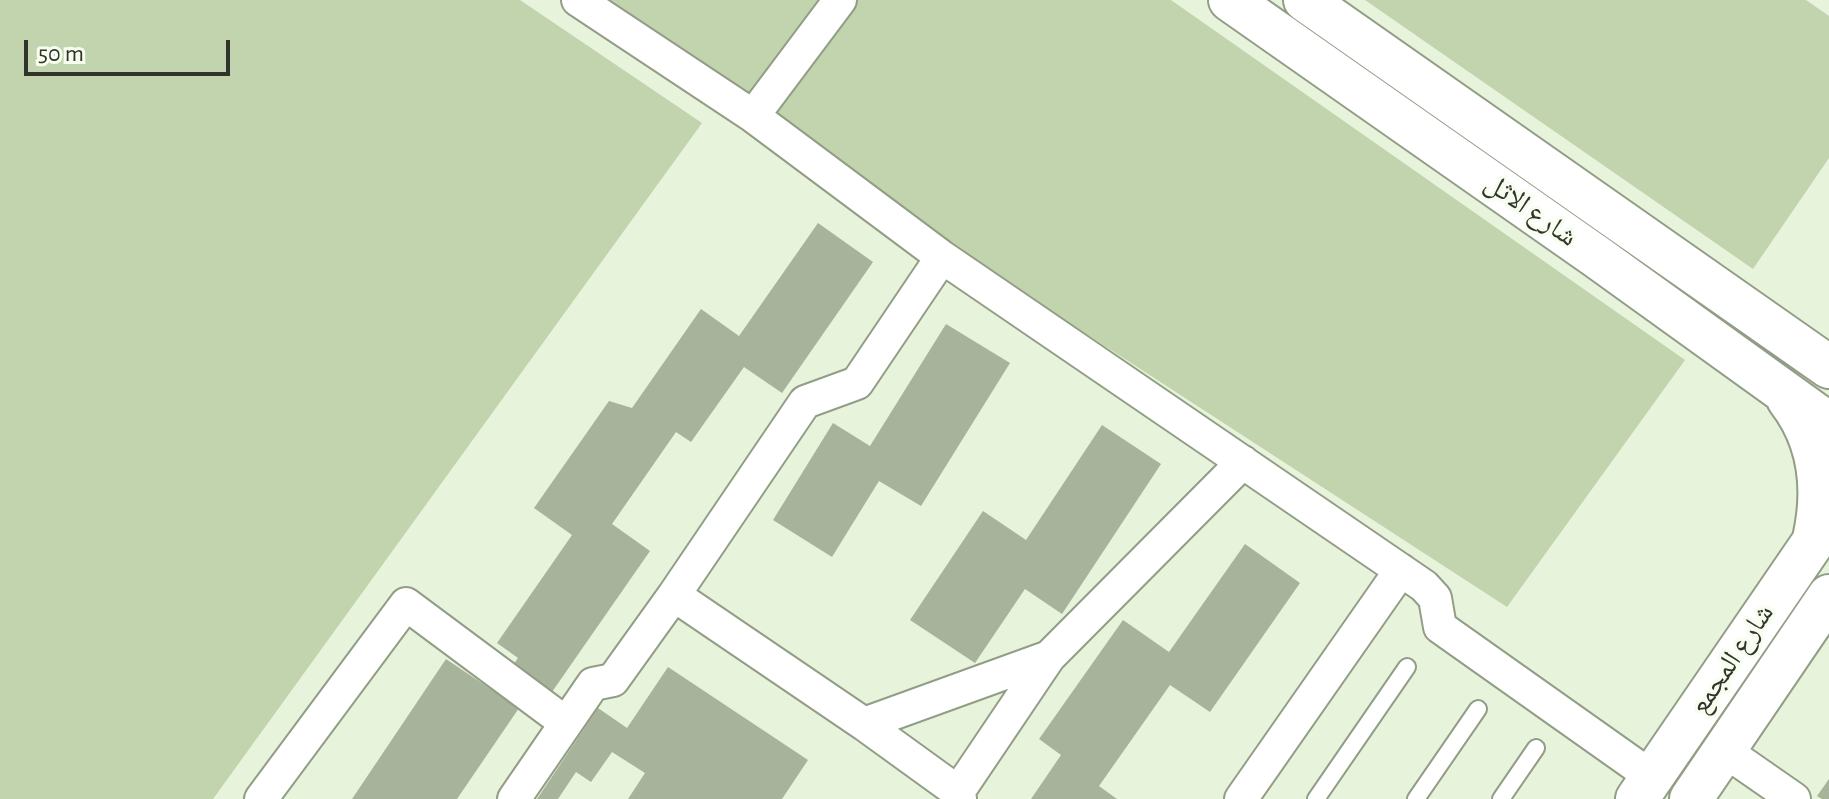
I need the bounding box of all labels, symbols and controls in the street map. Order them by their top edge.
scale bar [28,24,234,74]
text: 50 m [38,42,84,66]
street label: شارع الاثل [1478,166,1584,254]
street label: شارع المجمع [1683,598,1781,720]

